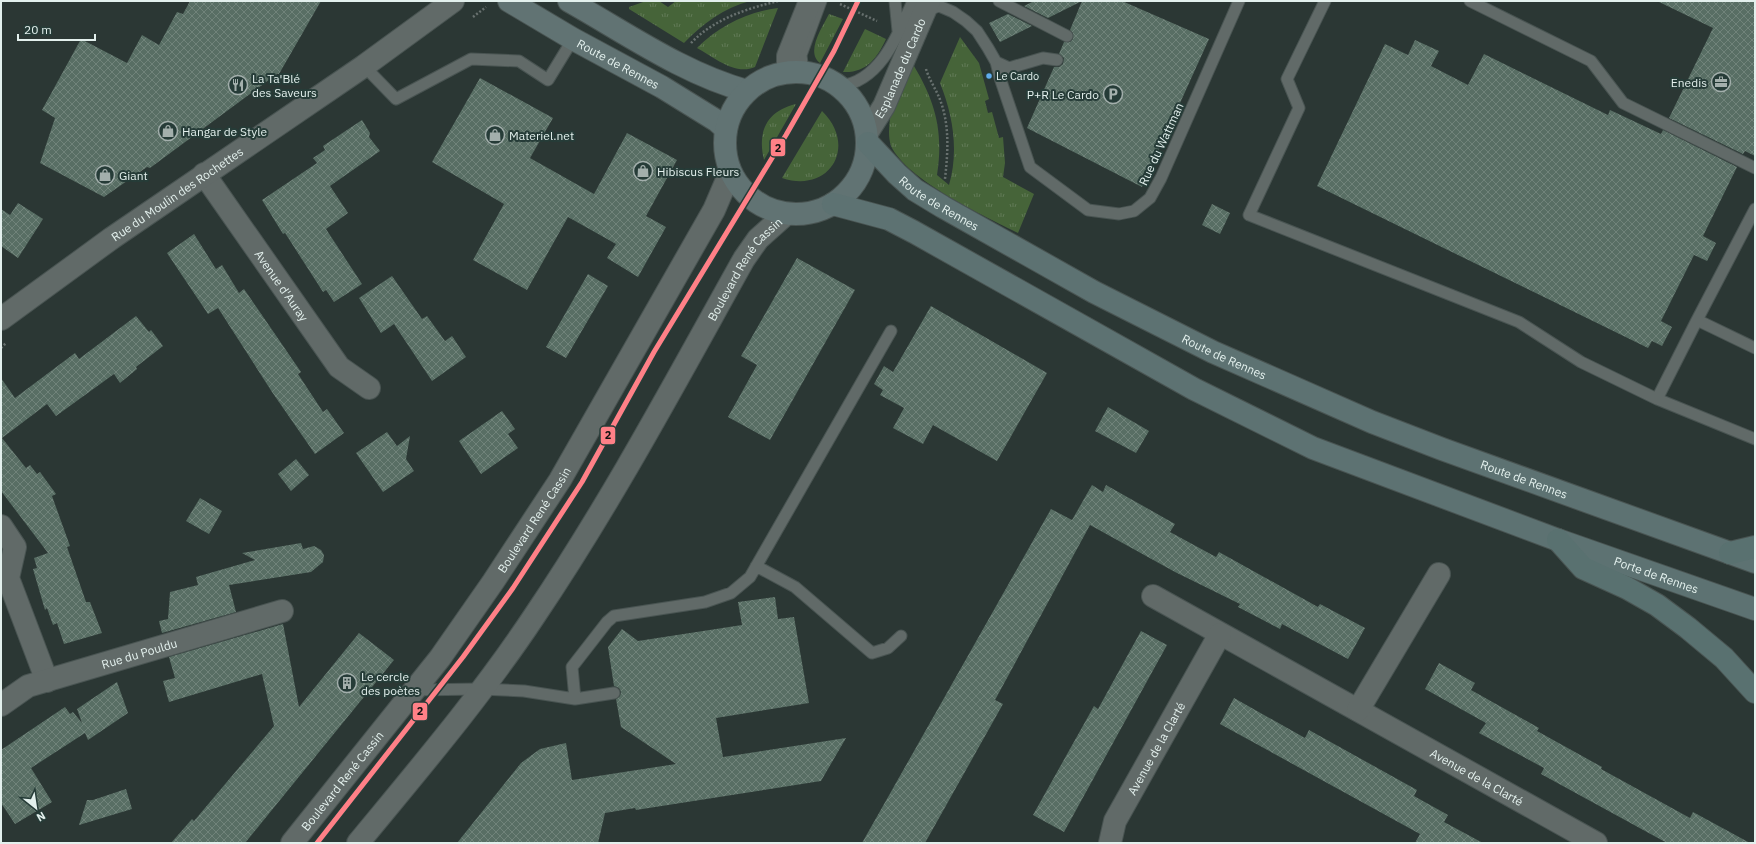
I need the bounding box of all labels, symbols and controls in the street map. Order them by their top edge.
scale bar [18,16,95,42]
street label: Esplanade du Cardo [871,16,928,121]
text: 20 m [24,22,52,37]
street label: Route de Rennes [575,35,662,92]
place label: Le Cardo [996,69,1039,83]
place label: La Ta'Blé des Saveurs [252,71,317,100]
marker: Le Cardo [984,71,994,81]
office icon: Enedis [1710,71,1732,93]
restaurant icon: La Ta'Blé des Saveurs [227,74,249,96]
place label: Enedis [1671,75,1707,90]
parking icon: P+R Le Cardo [1102,83,1124,105]
place label: P+R Le Cardo [1027,87,1099,102]
street label: Rue du Wattman [1135,100,1187,188]
shop icon: Hangar de Style [157,120,179,142]
place label: Hangar de Style [182,124,267,139]
shop icon: Materiel.net [484,124,506,146]
place label: Materiel.net [509,128,574,143]
line badge: 2 [770,138,786,157]
text: 2 [775,141,782,155]
street label: Rue du Moulin des Rochettes [108,143,246,244]
shop icon: Hibiscus Fleurs [632,160,654,182]
shop icon: Giant [94,164,116,186]
place label: Hibiscus Fleurs [657,164,740,179]
place label: Giant [119,168,148,183]
street label: Route de Rennes [896,172,982,233]
street label: Boulevard René Cassin [704,214,785,323]
street label: Avenue d'Auray [252,247,312,324]
street label: Route de Rennes [1180,330,1269,382]
line badge: 2 [600,426,616,445]
text: 2 [605,428,612,442]
street label: Route de Rennes [1479,456,1570,501]
street label: Boulevard René Cassin [494,464,573,575]
street label: Porte de Rennes [1612,553,1701,596]
street label: Rue du Pouldu [100,635,179,671]
place label: Le cercle des poètes [361,669,420,698]
building icon: Le cercle des poètes [336,672,358,694]
street label: Avenue de la Clarté [1124,699,1188,797]
line badge: 2 [412,702,428,721]
text: 2 [417,704,424,718]
street label: Boulevard René Cassin [298,728,386,833]
street label: Avenue de la Clarté [1428,745,1527,809]
north arrow [16,788,56,828]
text: N [34,809,48,825]

